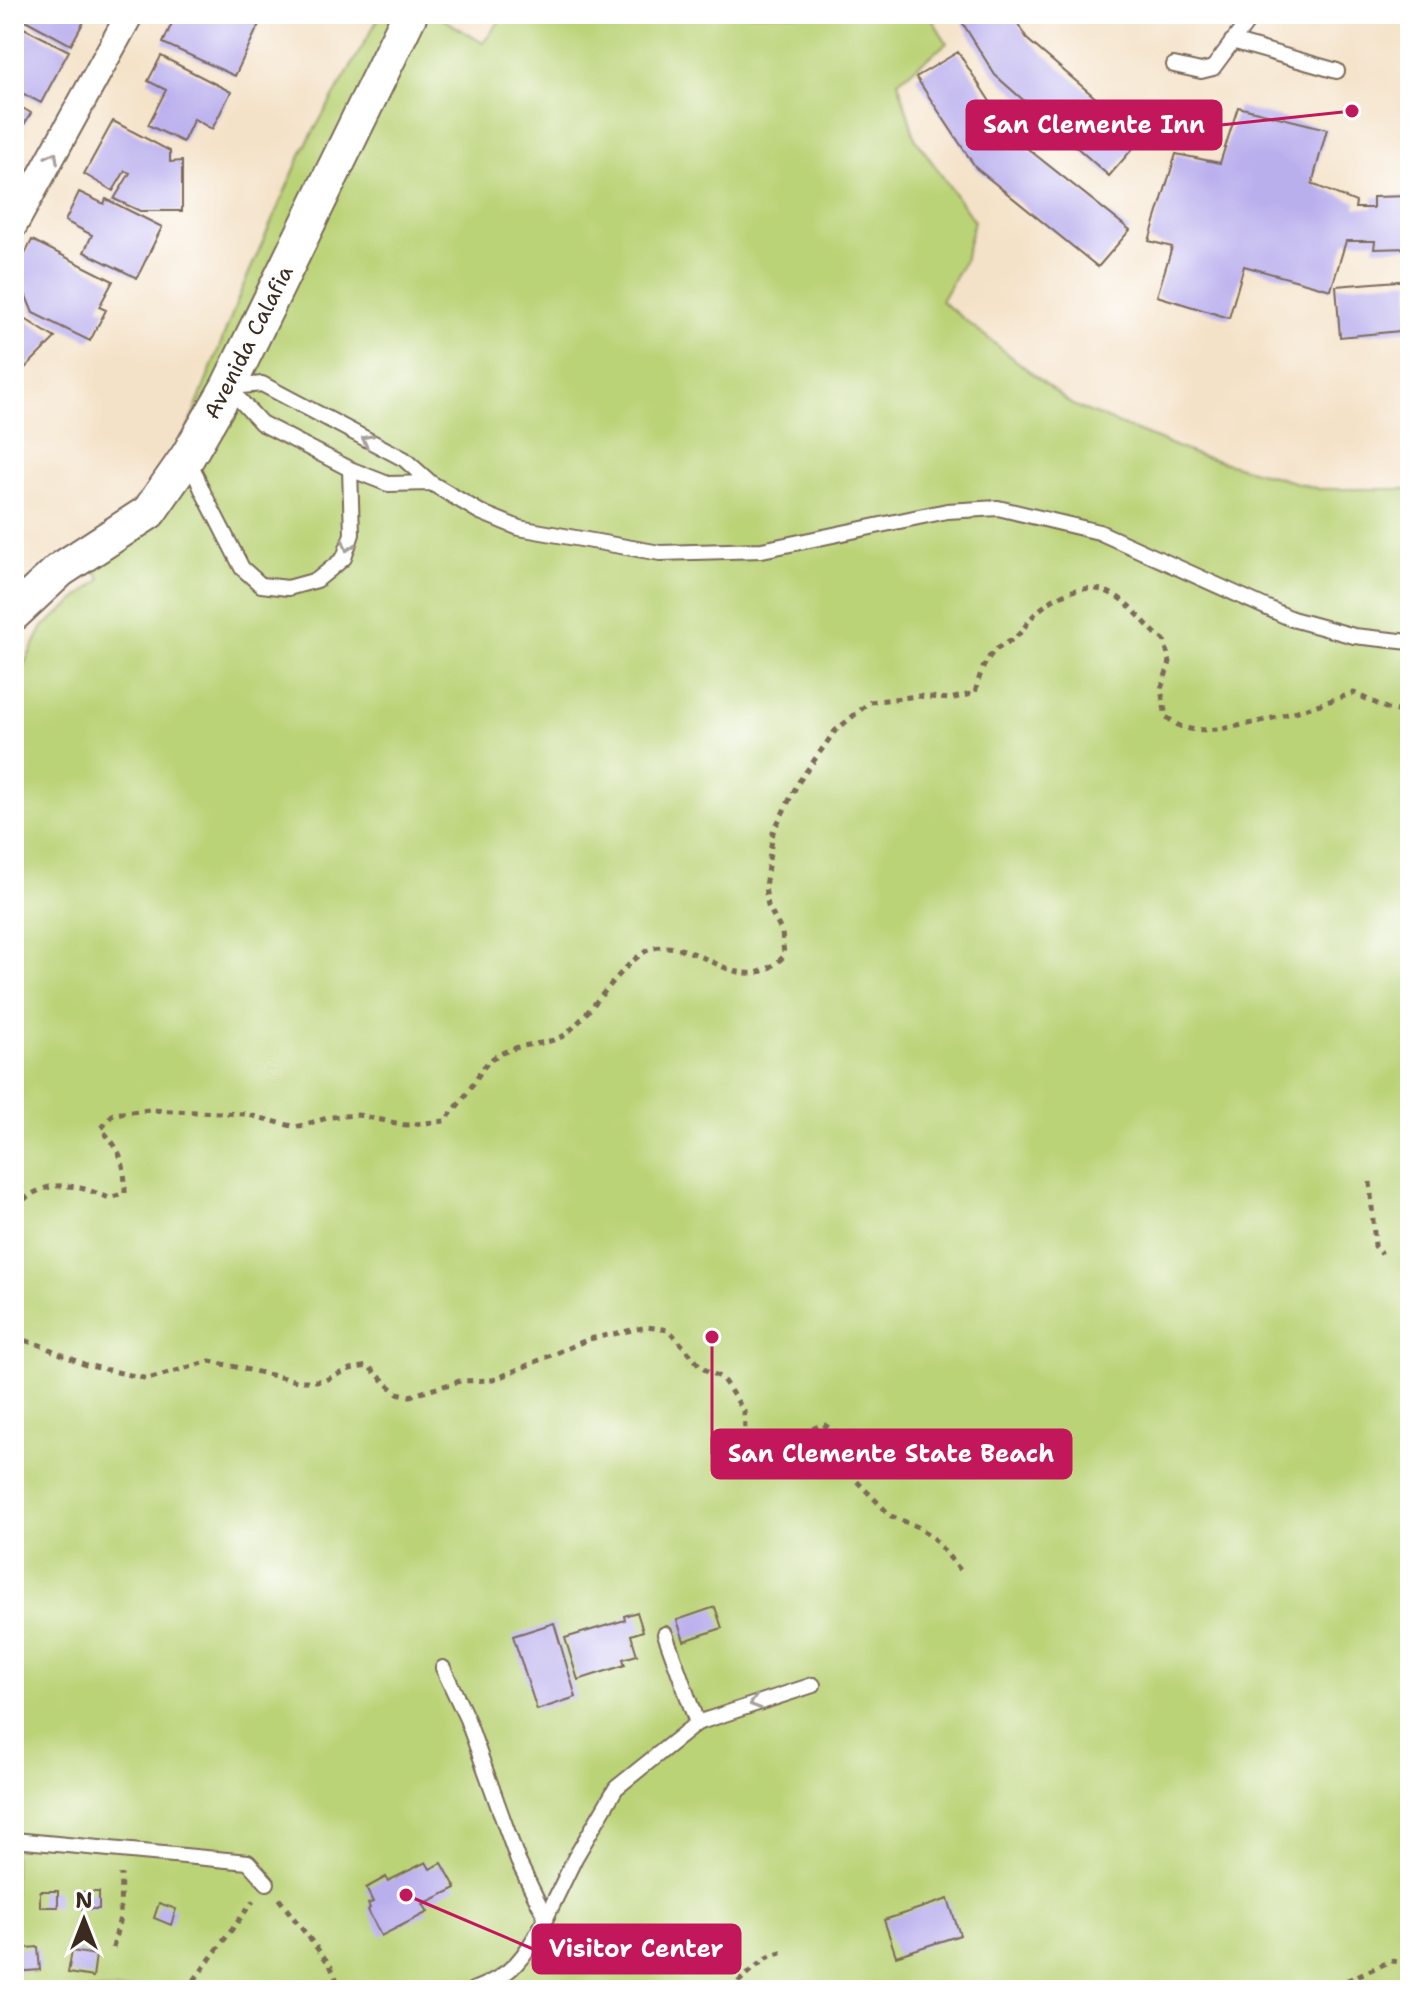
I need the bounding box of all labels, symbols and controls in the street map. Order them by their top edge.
callout: San Clemente Inn [967,101,1221,149]
text: San Clemente Inn [983,109,1205,141]
one-way arrow [43,151,58,166]
street label: Avenida Calafia [197,260,300,424]
one-way arrow [361,435,375,450]
one-way arrow [341,538,357,552]
callout: San Clemente State Beach [712,1430,1071,1478]
text: San Clemente State Beach [728,1438,1054,1470]
one-way arrow [748,1694,762,1710]
north arrow [44,1880,124,1960]
text: N [75,1886,93,1915]
callout: Visitor Center [533,1925,740,1973]
text: Visitor Center [549,1933,723,1965]

